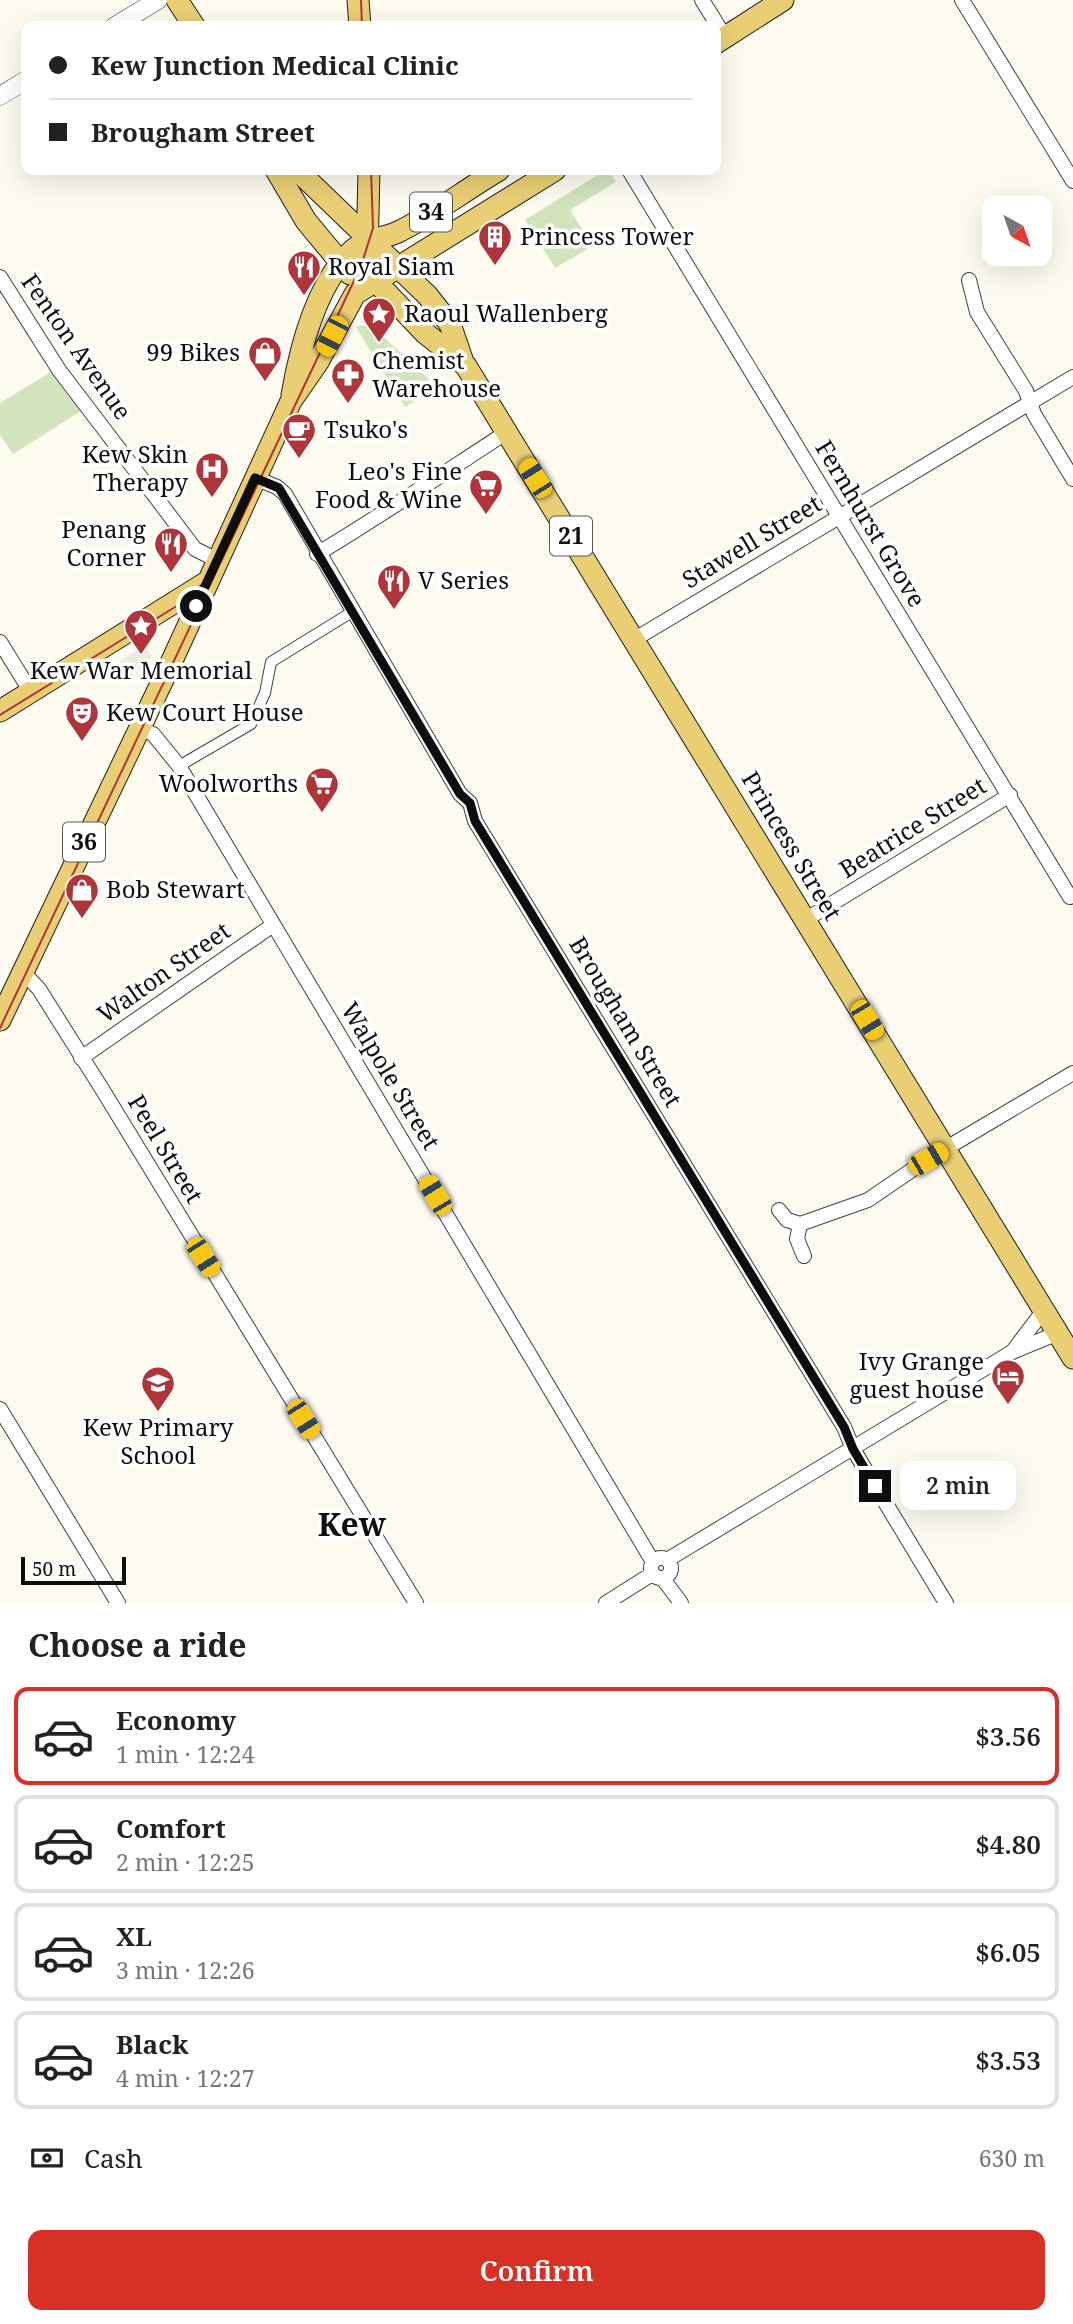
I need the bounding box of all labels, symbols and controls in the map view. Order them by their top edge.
text: Kew Junction Medical Clinic [91,47,459,83]
text: Brougham Street [91,114,315,150]
road number: 34 [410,192,452,232]
north arrow [982,196,1052,266]
map controls [982,196,1052,266]
building icon: Princess Tower [476,218,514,267]
place label: Princess Tower [520,219,694,252]
restaurant icon: Royal Siam [285,248,323,297]
place label: Royal Siam [328,249,455,282]
street label: Fenton Avenue [15,267,140,426]
place icon: Raoul Wallenberg [360,295,398,344]
place label: Raoul Wallenberg [404,296,608,329]
car [314,313,351,359]
shop icon: 99 Bikes [246,334,284,383]
place label: 99 Bikes [146,335,240,368]
place label: Chemist Warehouse [372,343,501,404]
pharmacy icon: Chemist Warehouse [329,356,367,405]
cafe icon: Tsuko's [280,411,318,460]
place label: Tsuko's [324,412,408,445]
street label: Fernhurst Grove [808,434,934,613]
place label: Kew Skin Therapy [82,437,188,498]
hospital icon: Kew Skin Therapy [193,450,231,499]
place label: Leo's Fine Food & Wine [315,454,462,515]
car [515,455,556,501]
supermarket icon: Leo's Fine Food & Wine [467,467,505,516]
street label: Stawell Street [676,486,827,595]
place label: Penang Corner [61,512,146,573]
road number: 21 [550,516,592,556]
restaurant icon: Penang Corner [152,525,190,574]
restaurant icon: V Series [375,562,413,611]
place label: V Series [418,563,509,596]
route start [180,590,212,622]
place icon: Kew War Memorial [122,607,160,656]
place label: Kew War Memorial [30,653,253,686]
theatre icon: Kew Court House [63,694,101,743]
place label: Kew Court House [106,695,304,728]
supermarket icon: Woolworths [303,765,341,814]
street label: Princess Street [735,765,850,926]
place label: Woolworths [159,766,298,799]
street label: Beatrice Street [833,768,992,885]
road number: 36 [63,822,105,862]
shop icon: Bob Stewart [63,871,101,920]
place label: Bob Stewart [106,872,245,905]
street label: Walton Street [90,914,236,1030]
street label: Brougham Street [562,930,690,1113]
street label: Walpole Street [334,995,448,1155]
car [848,997,887,1043]
street label: Peel Street [121,1088,212,1208]
car [905,1139,952,1179]
car [416,1172,455,1218]
car [183,1234,224,1280]
place label: Ivy Grange guest house [850,1344,984,1405]
hotel icon: Ivy Grange guest house [989,1357,1027,1406]
school or university icon: Kew Primary School [139,1364,177,1413]
car [283,1396,324,1442]
place label: Kew Primary School [83,1410,234,1471]
callout: 2 min [900,1462,1015,1510]
text: 2 min [926,1469,990,1501]
route end [859,1470,891,1502]
district label: Kew [318,1502,387,1545]
scale bar [21,1554,126,1586]
text: 50 m [32,1556,76,1582]
text: Choose a ride [28,1623,247,1666]
text: Economy [116,1702,236,1738]
icon: car [32,1705,95,1768]
text: $3.56 [975,1718,1041,1754]
text: 1 min · 12:24 [116,1738,254,1770]
text: Comfort [116,1810,226,1846]
icon: car [32,1813,95,1876]
text: $4.80 [975,1826,1041,1862]
text: 2 min · 12:25 [116,1846,254,1878]
text: XL [116,1918,152,1954]
icon: car [32,1921,95,1984]
text: $6.05 [975,1934,1041,1970]
text: 3 min · 12:26 [116,1954,254,1986]
text: Black [116,2026,189,2062]
icon: car [32,2029,95,2092]
text: $3.53 [975,2042,1041,2078]
text: 4 min · 12:27 [116,2062,254,2094]
icon: cash [28,2139,66,2177]
text: Cash [84,2140,143,2176]
text: 630 m [979,2142,1045,2174]
button: Confirm [28,2230,1045,2310]

